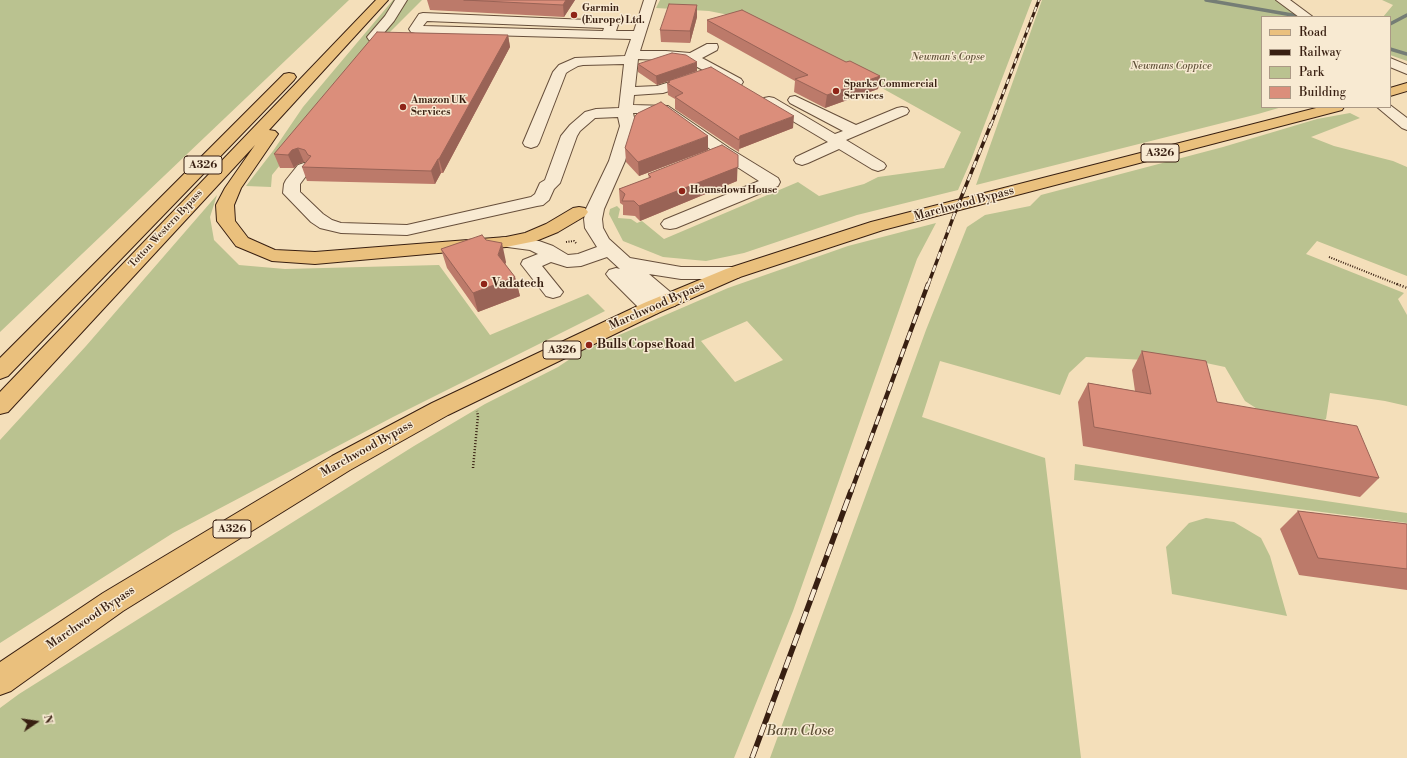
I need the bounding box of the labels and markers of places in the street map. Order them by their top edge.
place label: Garmin (Europe) Ltd. [582,3,645,26]
marker: Garmin (Europe) Ltd. [569,10,579,20]
place label: Sparks Commercial Services [844,79,937,102]
marker: Sparks Commercial Services [831,86,841,96]
place label: Amazon UK Services [411,95,467,118]
marker: Amazon UK Services [398,102,408,112]
place label: Hounsdown House [690,185,777,197]
marker: Hounsdown House [677,186,687,196]
place label: Vadatech [492,277,544,291]
marker: Vadatech [479,279,489,289]
place label: Bulls Copse Road [597,338,695,352]
marker: Bulls Copse Road [584,340,594,350]

